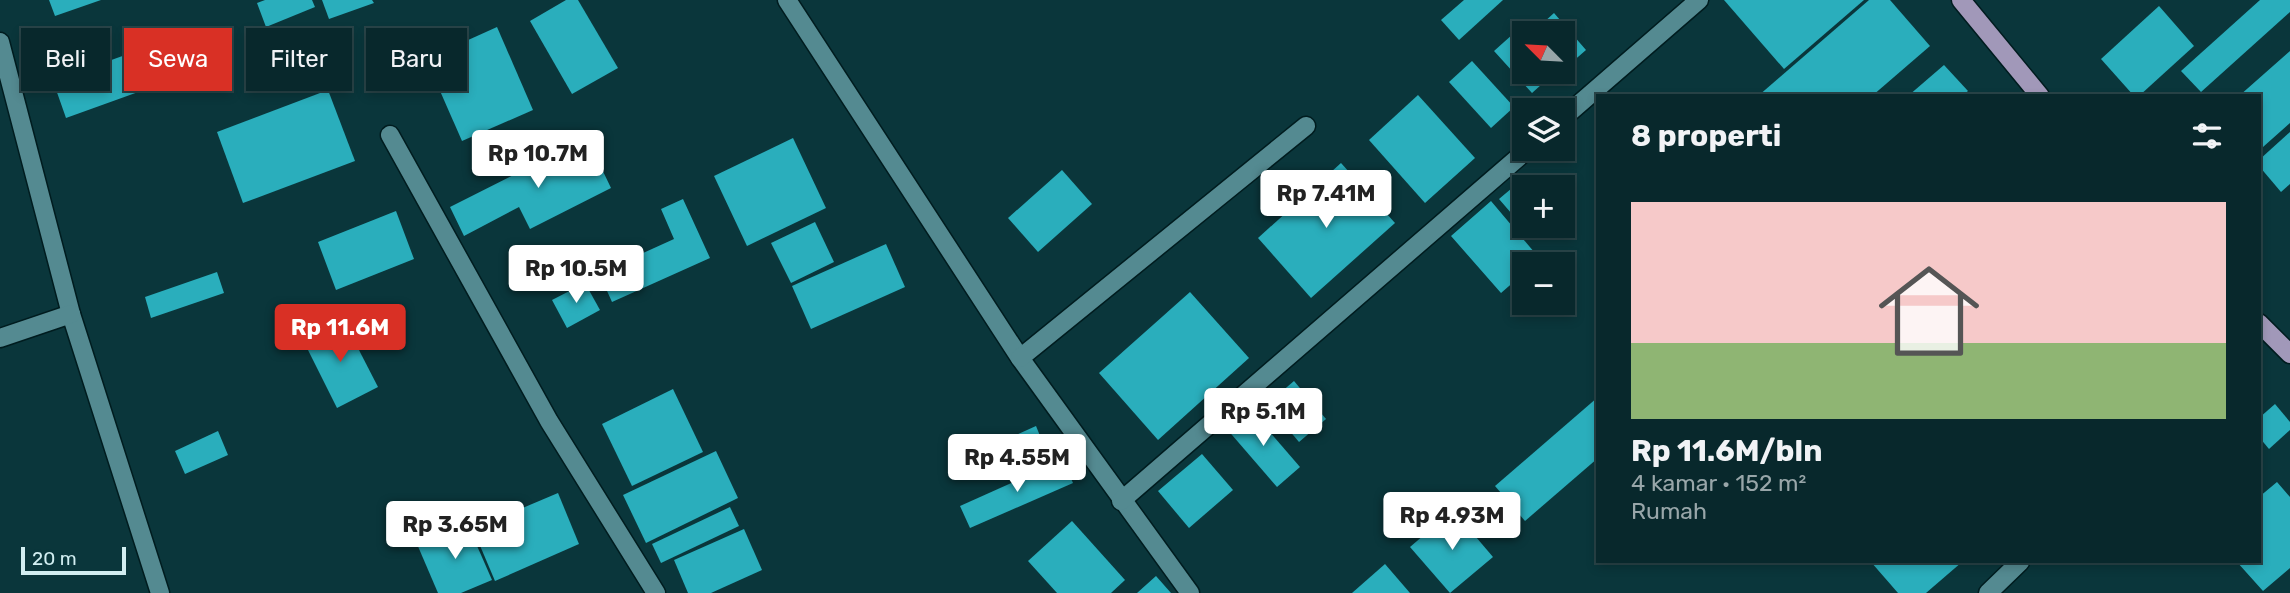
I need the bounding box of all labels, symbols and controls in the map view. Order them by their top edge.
north arrow [1512,21,1575,84]
map controls [1512,21,1575,315]
chip: Beli [21,28,110,91]
chip: Sewa [124,28,232,91]
chip: Filter [246,28,352,91]
chip: Baru [366,28,467,91]
button: layers [1512,98,1575,161]
icon: filters [2188,117,2226,155]
text: 8 properti [1631,118,1781,154]
pin: Rp 10.7M [466,130,610,190]
text: Rp 10.7M [488,139,588,167]
pin: Rp 7.41M [1254,170,1398,230]
button: + [1512,175,1575,238]
text: Rp 7.41M [1276,179,1376,207]
pin: Rp 10.5M [504,246,648,305]
icon: home [1866,248,1992,374]
button: − [1512,252,1575,315]
text: Rp 10.5M [525,254,627,282]
pin: Rp 11.6M [268,304,412,364]
text: Rp 11.6M [291,313,389,341]
pin: Rp 5.1M [1198,388,1328,448]
text: Rp 5.1M [1220,397,1306,425]
text: Rp 11.6M/bln [1631,433,1822,469]
pin: Rp 4.55M [945,434,1089,494]
text: Rp 4.55M [964,443,1070,471]
text: 4 kamar · 152 m² [1631,469,1806,497]
pin: Rp 4.93M [1380,492,1524,552]
text: Rumah [1631,497,1707,525]
text: Rp 4.93M [1399,501,1505,529]
pin: Rp 3.65M [383,502,527,561]
text: Rp 3.65M [402,510,508,538]
scale bar [21,544,126,576]
text: 20 m [32,547,77,570]

